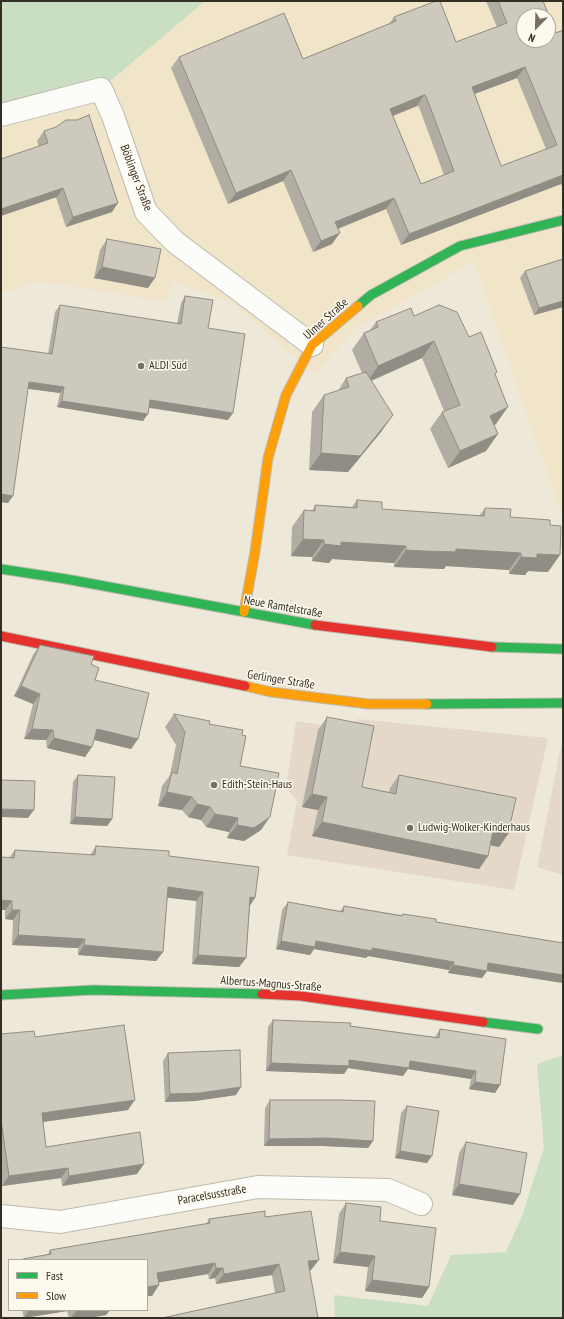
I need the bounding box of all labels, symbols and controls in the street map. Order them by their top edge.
north arrow [516,8,556,48]
text: N [526,31,537,46]
street label: Böblinger Straße [117,143,155,213]
street label: Ulmer Straße [301,295,351,343]
place label: ALDI Süd [149,359,187,373]
marker: ALDI Süd [136,361,146,371]
street label: Neue Ramtelstraße [243,593,323,621]
street label: Gerlinger Straße [246,668,316,692]
place label: Edith-Stein-Haus [222,778,292,792]
marker: Edith-Stein-Haus [209,780,219,790]
place label: Ludwig-Wolker-Kinderhaus [418,821,530,835]
marker: Ludwig-Wolker-Kinderhaus [405,823,415,833]
street label: Albertus-Magnus-Straße [220,973,322,995]
street label: Paracelsusstraße [177,1182,247,1208]
legend [8,1259,148,1311]
text: Fast [46,1268,63,1283]
text: Slow [46,1288,66,1303]

